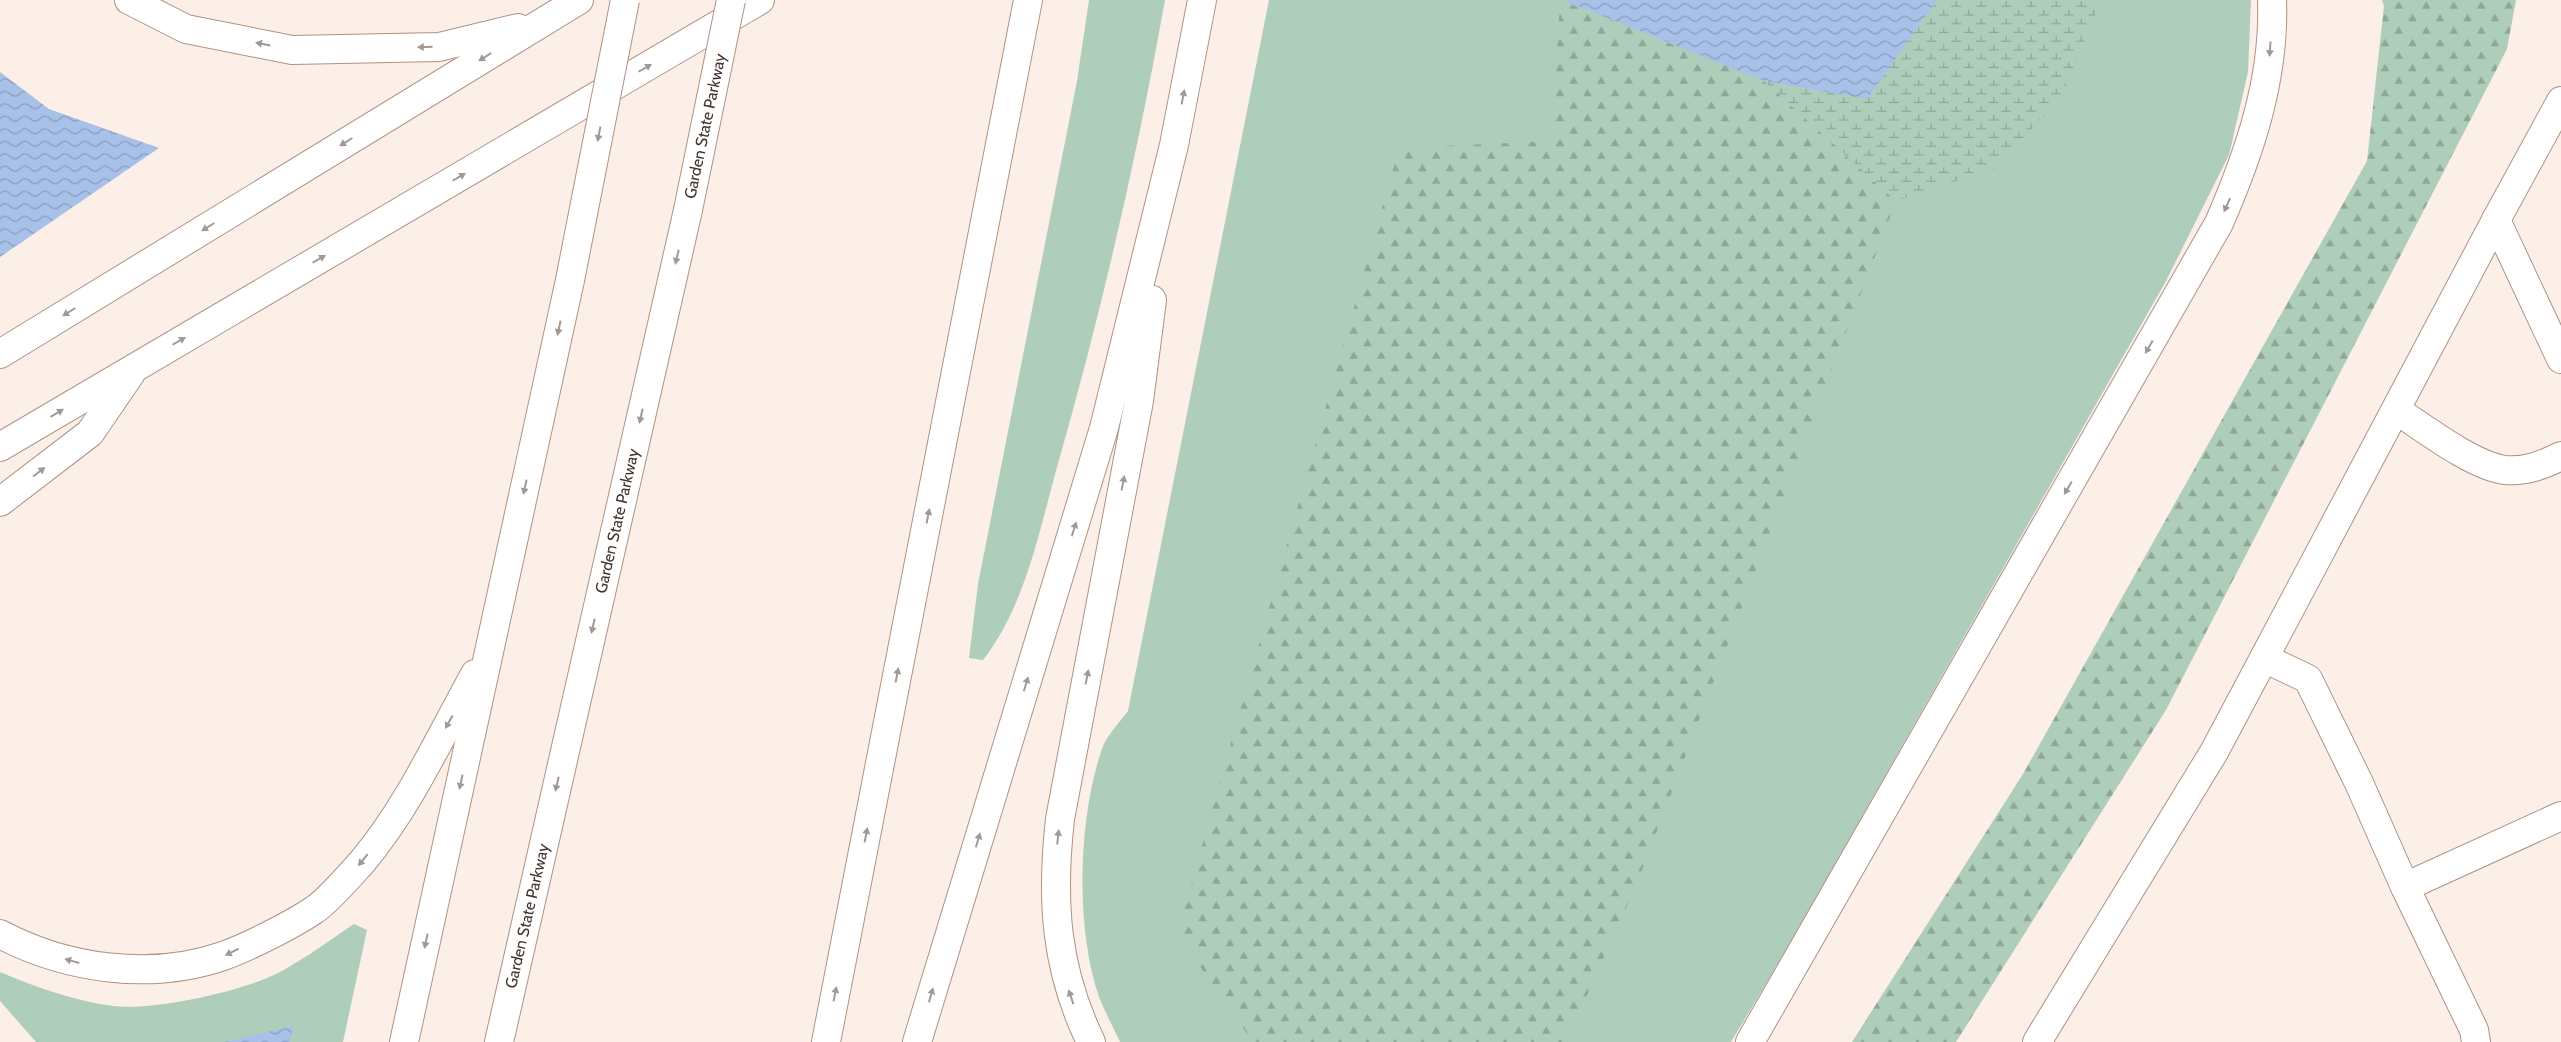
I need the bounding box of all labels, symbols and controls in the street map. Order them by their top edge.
one-way arrow [255,40,271,48]
one-way arrow [2265,41,2273,57]
one-way arrow [417,43,433,51]
street label: Garden State Parkway [680,52,730,200]
one-way arrow [478,53,491,62]
one-way arrow [637,64,652,72]
one-way arrow [1179,89,1187,104]
one-way arrow [595,126,603,141]
one-way arrow [340,138,353,147]
one-way arrow [453,172,466,181]
one-way arrow [2223,198,2231,212]
one-way arrow [201,222,214,232]
one-way arrow [673,250,681,265]
one-way arrow [312,254,326,263]
one-way arrow [63,307,76,317]
one-way arrow [555,320,563,336]
one-way arrow [172,336,185,345]
one-way arrow [2144,340,2153,353]
one-way arrow [637,408,645,423]
one-way arrow [50,409,63,418]
street label: Garden State Parkway [591,447,643,595]
one-way arrow [32,467,45,478]
one-way arrow [1119,475,1127,490]
one-way arrow [521,479,529,494]
one-way arrow [2063,481,2072,494]
one-way arrow [924,508,932,523]
one-way arrow [1070,521,1078,536]
one-way arrow [589,618,597,633]
one-way arrow [893,667,901,683]
one-way arrow [1083,668,1091,684]
one-way arrow [1022,677,1030,692]
one-way arrow [444,716,453,729]
one-way arrow [457,775,465,790]
one-way arrow [553,776,561,792]
one-way arrow [863,826,871,842]
one-way arrow [1054,828,1062,844]
one-way arrow [974,832,982,847]
street label: Garden State Parkway [501,842,553,990]
one-way arrow [357,853,368,866]
one-way arrow [422,934,430,949]
one-way arrow [225,948,239,956]
one-way arrow [65,957,80,965]
one-way arrow [832,986,840,1002]
one-way arrow [928,988,936,1003]
one-way arrow [1067,989,1075,1004]

